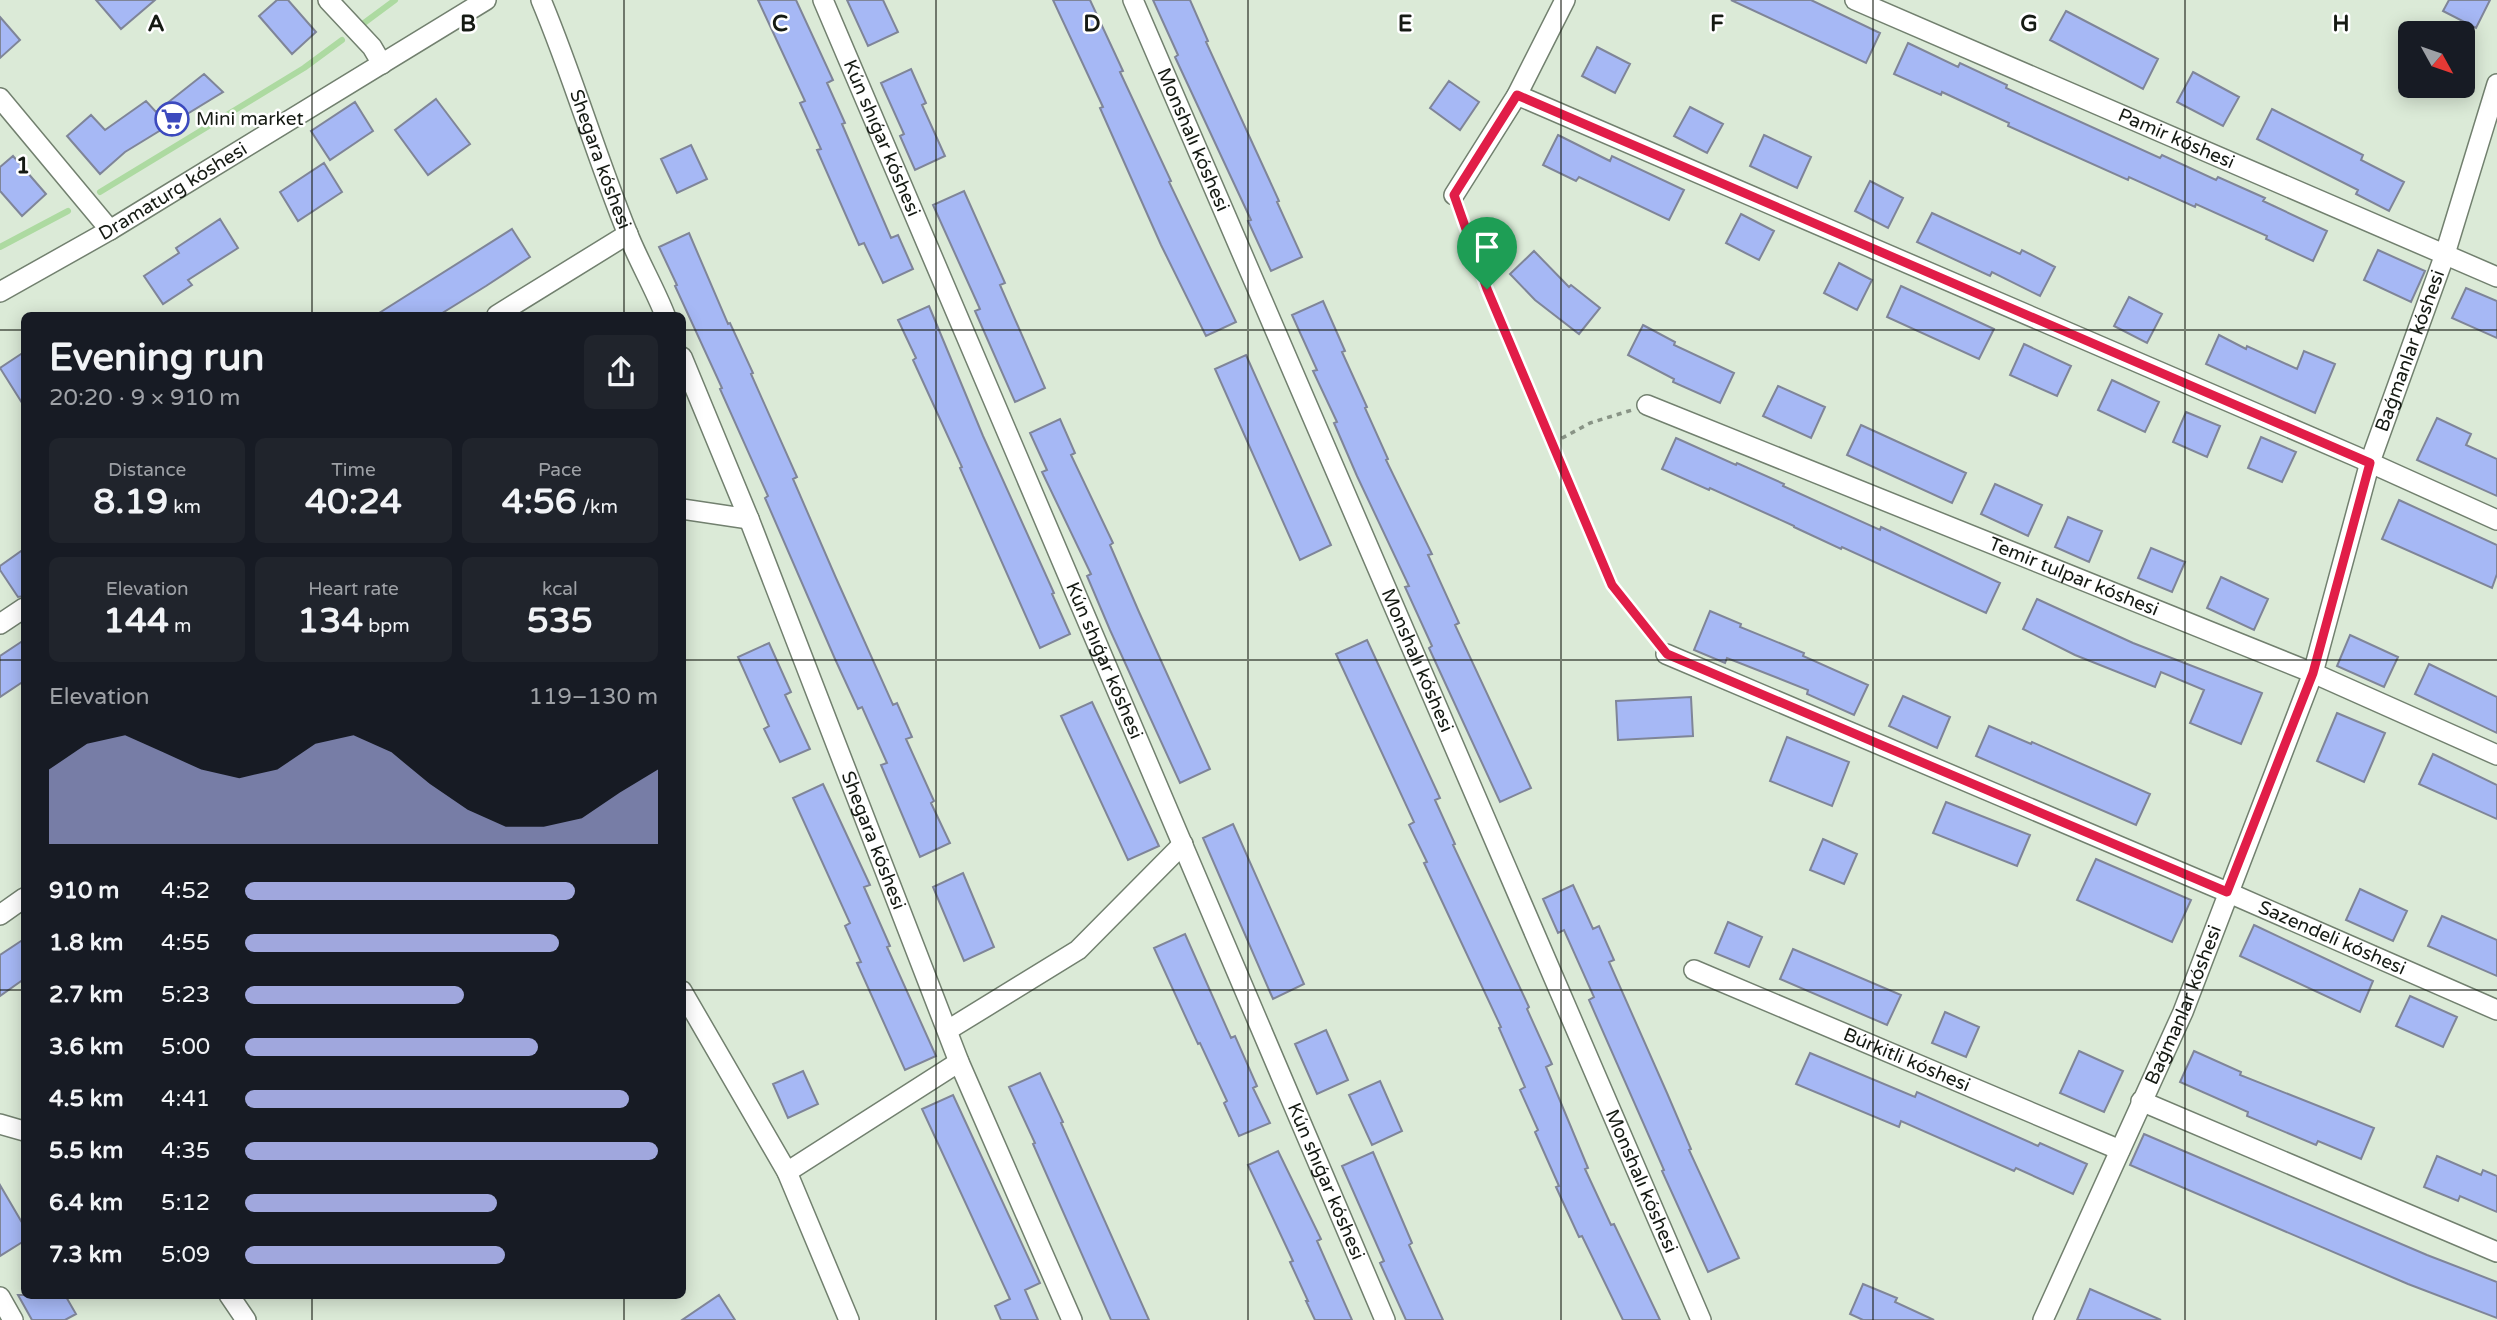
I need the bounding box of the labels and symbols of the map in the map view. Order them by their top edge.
text: A [147,10,165,38]
text: B [460,10,476,38]
text: C [772,10,788,38]
text: D [1083,10,1101,38]
text: E [1398,10,1412,38]
text: F [1710,10,1724,38]
text: G [2020,10,2038,38]
text: H [2332,10,2350,38]
north arrow [2398,21,2474,98]
street label: Kún shıǵar kóshesi [839,56,925,220]
street label: Monshalı kóshesi [1153,64,1234,215]
street label: Shegara kóshesi [565,87,636,232]
supermarket icon: Mini market [153,100,191,138]
street label: Pamir kóshesi [2115,104,2238,173]
place label: Mini market [196,108,304,130]
street label: Dramaturg kóshesi [95,138,251,245]
text: 1 [16,152,30,180]
pin [1457,217,1517,289]
street label: Baǵmanlar kóshesi [2371,267,2449,435]
street label: Temir tulpar kóshesi [1986,533,2162,621]
street label: Kún shıǵar kóshesi [1061,579,1147,742]
street label: Monshalı kóshesi [1377,585,1458,736]
street label: Shegara kóshesi [837,768,910,913]
street label: Sazendeli kóshesi [2255,896,2409,980]
street label: Baǵmanlar kóshesi [2141,922,2226,1088]
street label: Búrkitli kóshesi [1840,1023,1974,1096]
street label: Kún shıǵar kóshesi [1283,1100,1369,1263]
street label: Monshalı kóshesi [1601,1106,1682,1256]

